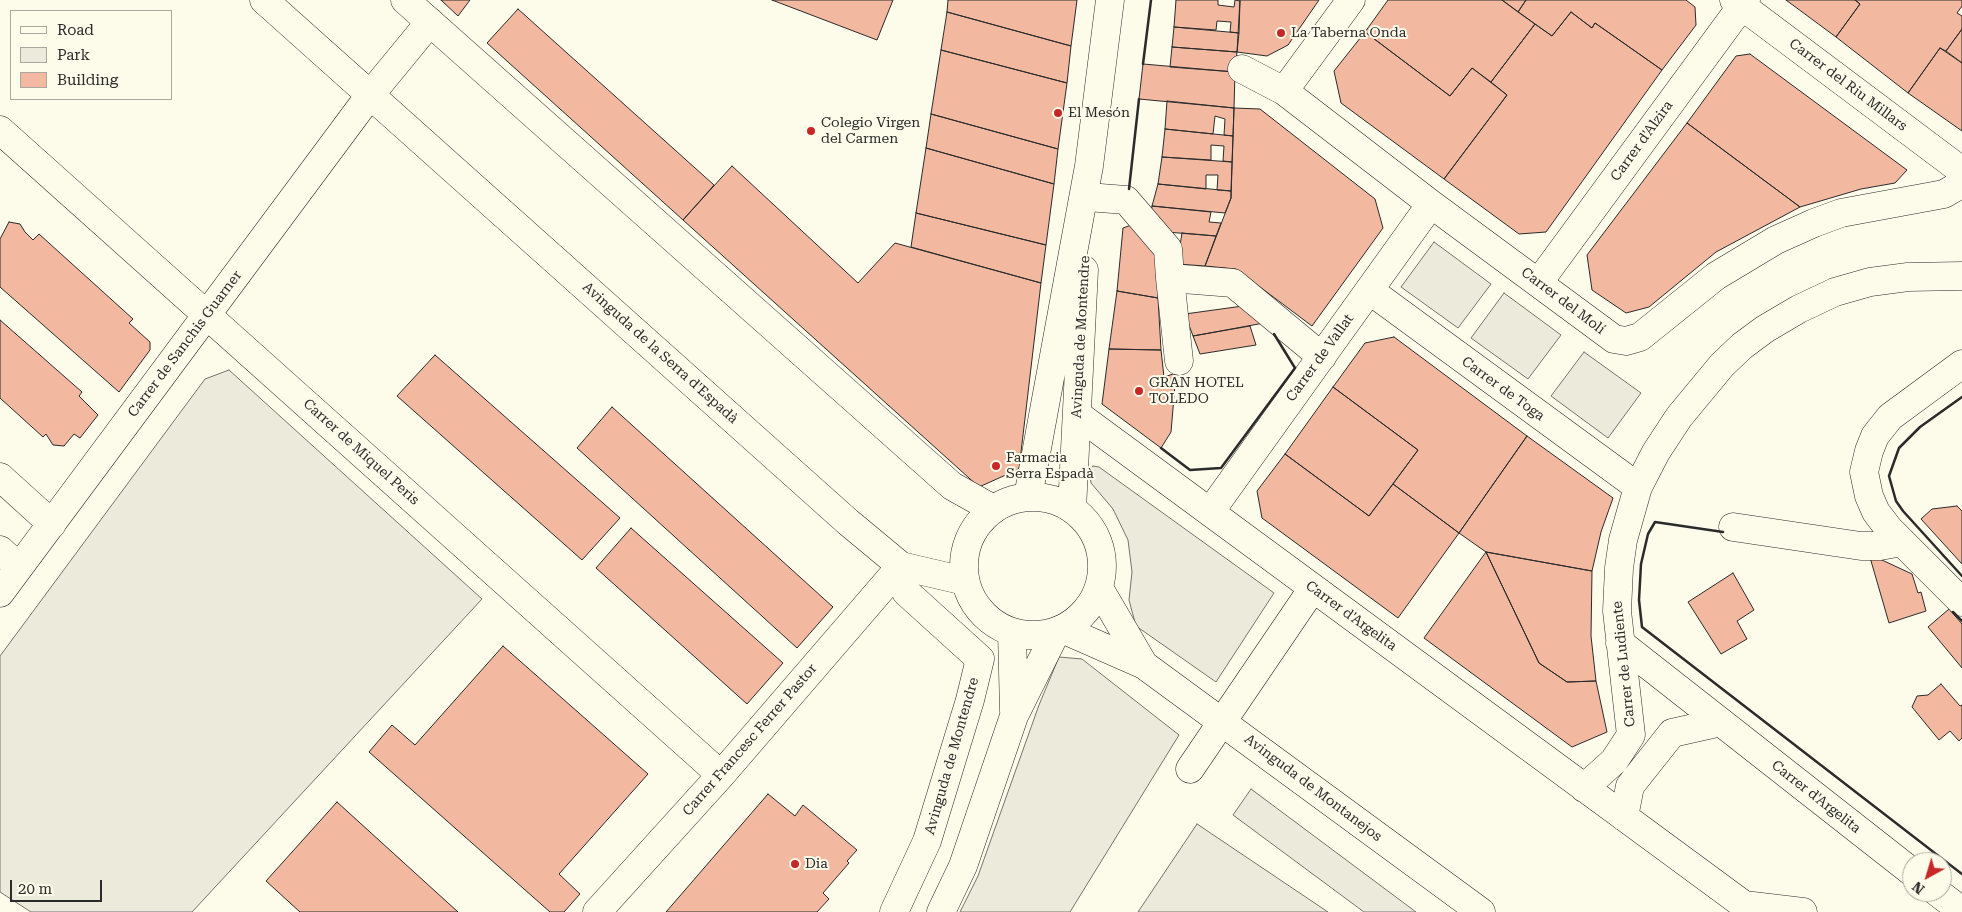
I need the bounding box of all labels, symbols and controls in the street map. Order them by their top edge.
legend [10,10,172,100]
text: Road [57,21,94,39]
place label: La Taberna Onda [1291,25,1406,41]
marker: La Taberna Onda [1275,27,1287,39]
street label: Carrer del Riu Millars [1786,35,1910,135]
text: Park [57,46,90,64]
text: Building [57,71,118,89]
street label: Carrer d'Alzira [1607,98,1677,184]
place label: El Mesón [1068,105,1130,121]
marker: El Mesón [1052,107,1064,119]
place label: Colegio Virgen del Carmen [821,115,920,148]
marker: Colegio Virgen del Carmen [805,125,817,137]
street label: Avinguda de Montendre [1068,255,1094,419]
street label: Carrer del Molí [1518,264,1608,338]
street label: Carrer de Sanchis Guarner [124,267,246,421]
street label: Avinguda de la Serra d'Espadà [579,279,741,427]
street label: Carrer de Vallat [1283,311,1357,405]
street label: Carrer de Toga [1458,353,1548,425]
place label: GRAN HOTEL TOLEDO [1149,375,1244,408]
marker: GRAN HOTEL TOLEDO [1133,385,1145,397]
street label: Carrer de Miquel Peris [300,395,422,509]
place label: Farmacia Serra Espadà [1006,450,1094,482]
marker: Farmacia Serra Espadà [990,460,1002,472]
street label: Carrer d'Argelita [1302,577,1400,655]
street label: Carrer de Ludiente [1609,600,1639,728]
street label: Carrer Francesc Ferrer Pastor [679,661,821,819]
street label: Avinguda de Montendre [921,675,983,837]
street label: Avinguda de Montanejos [1241,731,1385,845]
street label: Carrer d'Argelita [1768,757,1864,837]
north arrow [1902,852,1952,902]
place label: Dia [805,856,828,872]
marker: Dia [789,858,801,870]
scale bar [12,870,105,902]
text: N [1909,878,1927,897]
text: 20 m [18,880,52,898]

